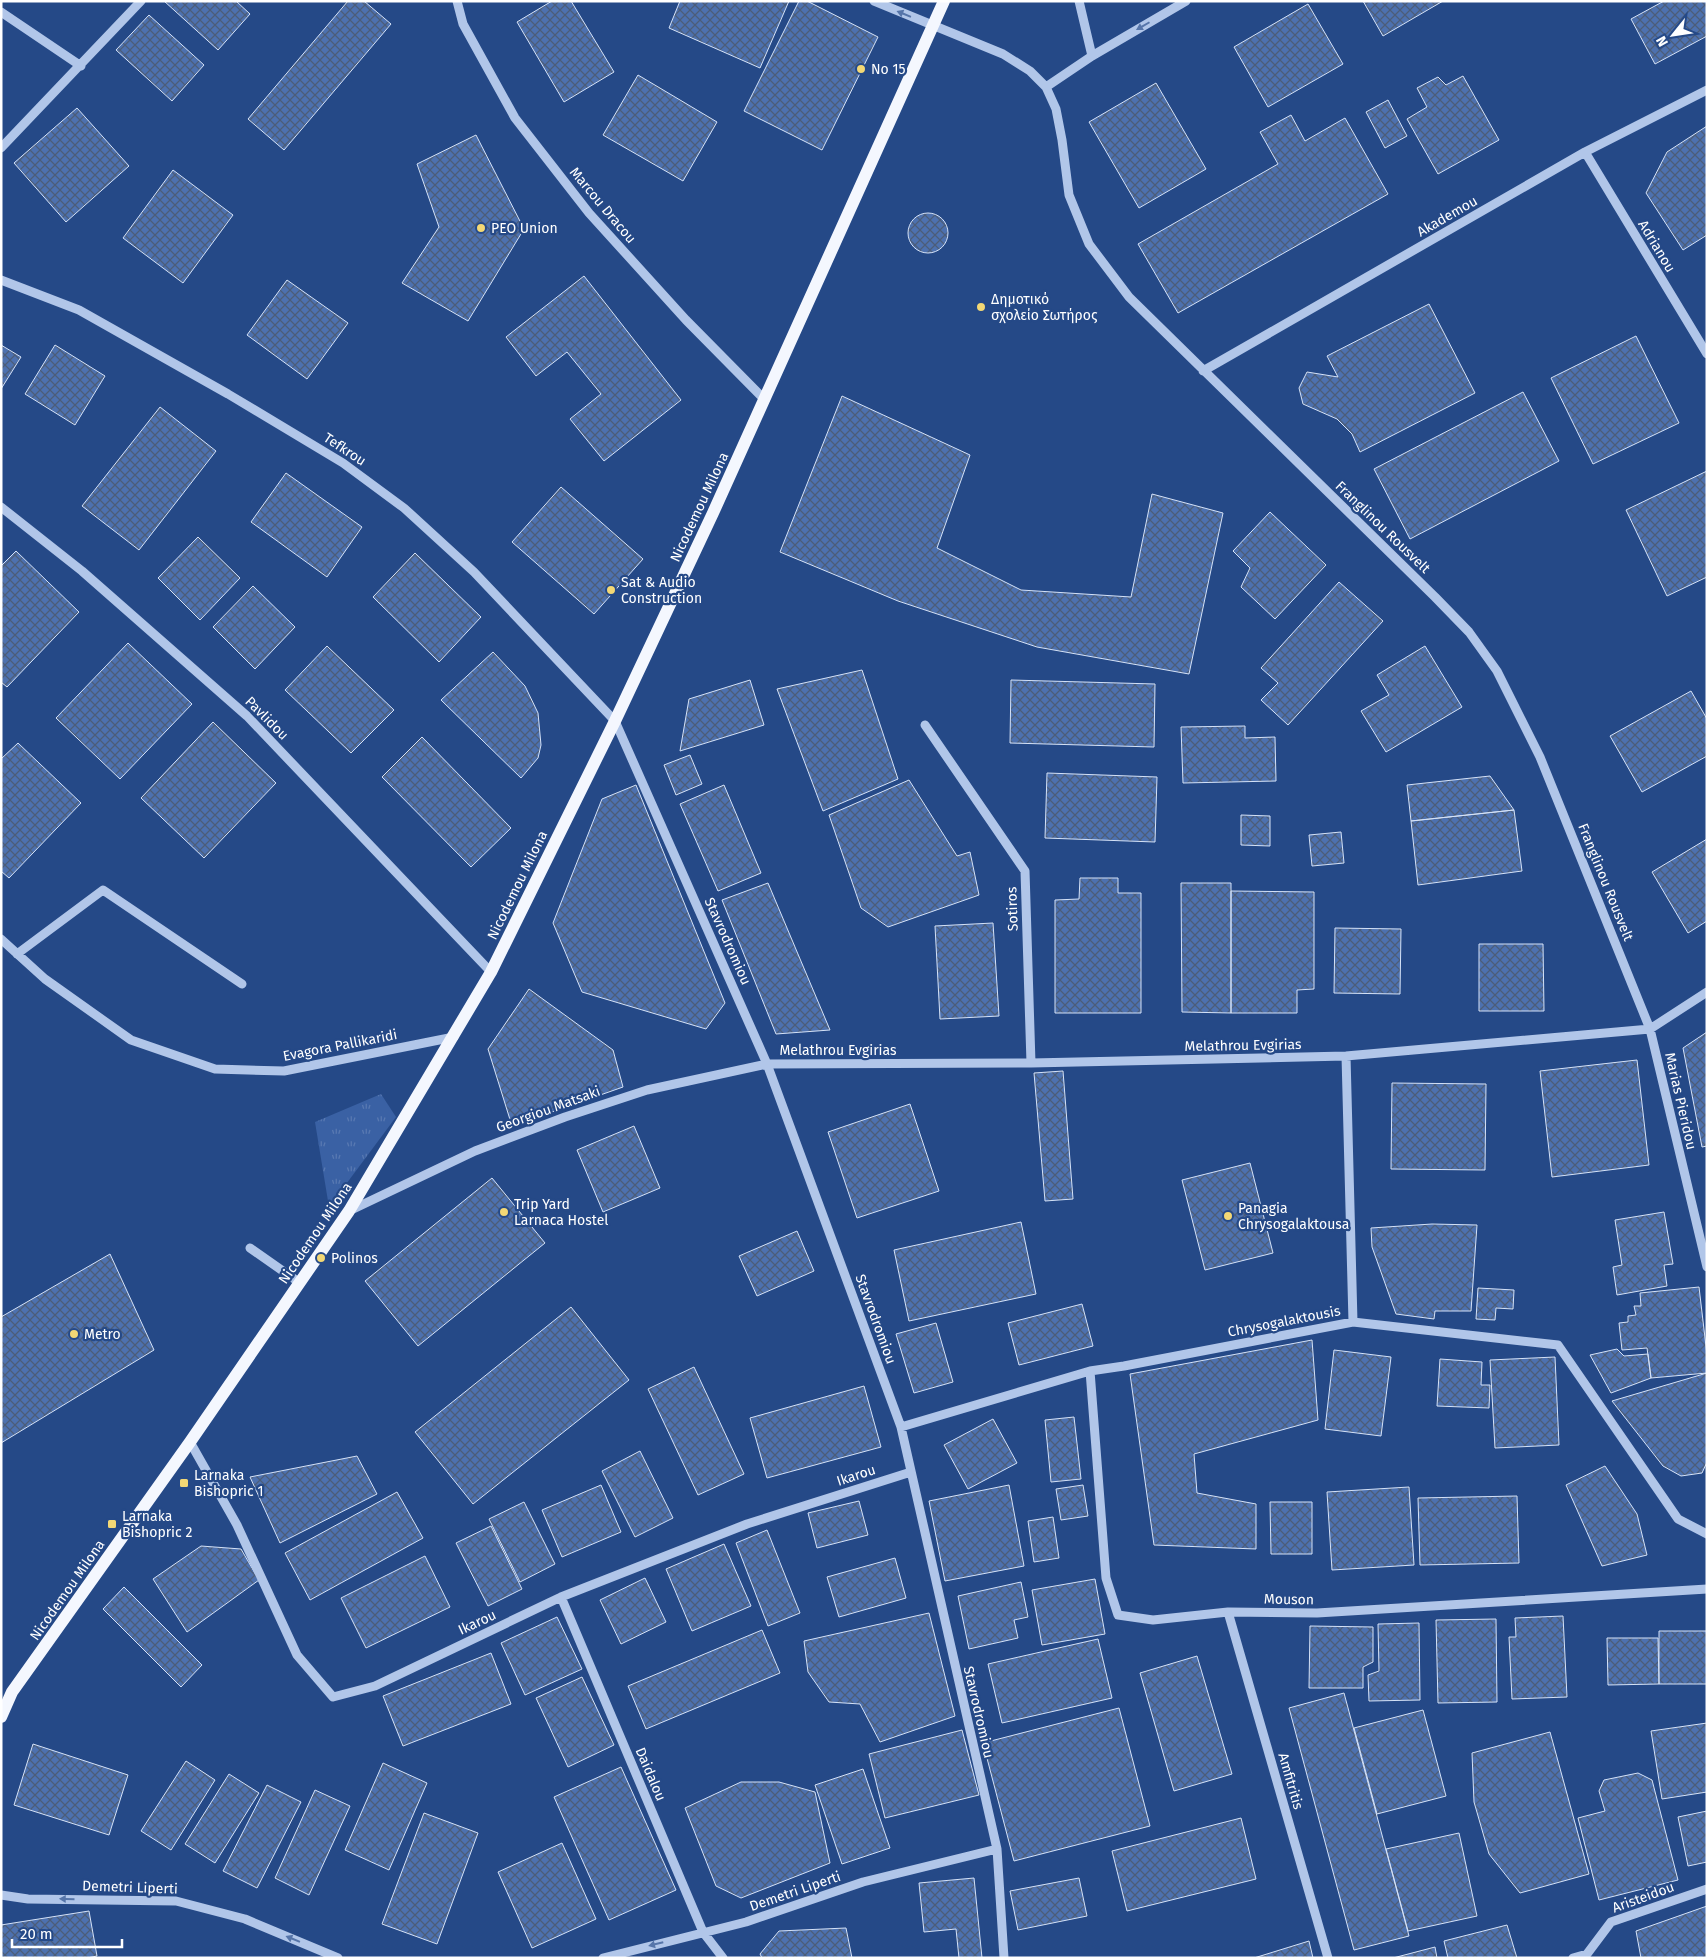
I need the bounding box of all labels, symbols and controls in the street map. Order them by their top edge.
one-way arrow [897,9,911,17]
north arrow [1648,10,1698,60]
one-way arrow [1137,21,1150,30]
text: N [1652,33,1672,50]
place label: No 15 [871,61,906,78]
marker: No 15 [855,63,867,75]
street label: Marcou Dracou [566,164,639,247]
street label: Akademou [1414,192,1480,241]
street label: Adrianou [1634,217,1679,275]
place label: PEO Union [491,220,558,237]
marker: PEO Union [475,222,487,234]
place label: Δημοτικό σχολείο Σωτήρος [991,291,1098,324]
marker: Δημοτικό σχολείο Σωτήρος [975,301,987,313]
street label: Tefkrou [320,429,369,469]
street label: Nicodemou Milona [667,450,732,565]
street label: Franglinou Rousvelt [1332,478,1434,578]
place label: Sat & Audio Construction [621,574,702,607]
marker: Sat & Audio Construction [605,584,617,596]
street label: Pavlidou [241,693,292,744]
street label: Franglinou Rousvelt [1574,821,1637,944]
street label: Nicodemou Milona [484,828,551,942]
street label: Sotiros [1003,886,1022,932]
street label: Stavrodromiou [701,895,754,988]
street label: Evagora Pallikaridi [282,1026,399,1065]
street label: Melathrou Evgirias [1184,1036,1302,1055]
street label: Melathrou Evgirias [779,1042,897,1059]
street label: Marias Pieridou [1661,1051,1700,1151]
street label: Georgiou Matsaki [494,1083,603,1136]
street label: Nicodemou Milona [275,1179,356,1287]
place label: Trip Yard Larnaca Hostel [514,1196,608,1229]
place label: Panagia Chrysogalaktousa [1238,1200,1349,1233]
marker: Trip Yard Larnaca Hostel [498,1206,510,1218]
marker: Panagia Chrysogalaktousa [1222,1210,1234,1222]
place label: Polinos [331,1250,378,1267]
marker: Polinos [315,1252,327,1264]
street label: Stavrodromiou [851,1272,900,1366]
street label: Chrysogalaktousis [1226,1302,1342,1341]
place label: Metro [84,1326,121,1343]
marker: Metro [68,1328,80,1340]
street label: Ikarou [834,1461,878,1490]
place label: Larnaka Bishopric 1 [194,1467,264,1500]
marker: Larnaka Bishopric 1 [178,1477,190,1489]
place label: Larnaka Bishopric 2 [122,1508,192,1541]
marker: Larnaka Bishopric 2 [106,1518,118,1530]
street label: Nicodemou Milona [26,1537,109,1644]
street label: Mouson [1264,1591,1314,1608]
street label: Ikarou [455,1606,499,1639]
street label: Stavrodromiou [960,1664,997,1760]
street label: Daidalou [632,1745,669,1804]
street label: Amfitritis [1274,1751,1307,1812]
street label: Demetri Liperti [747,1868,843,1915]
street label: Demetri Liperti [82,1877,178,1898]
street label: Aristeidou [1610,1878,1677,1917]
one-way arrow [59,1895,75,1903]
scale bar [12,1916,122,1948]
text: 20 m [20,1925,53,1943]
one-way arrow [286,1935,300,1943]
one-way arrow [648,1940,663,1948]

